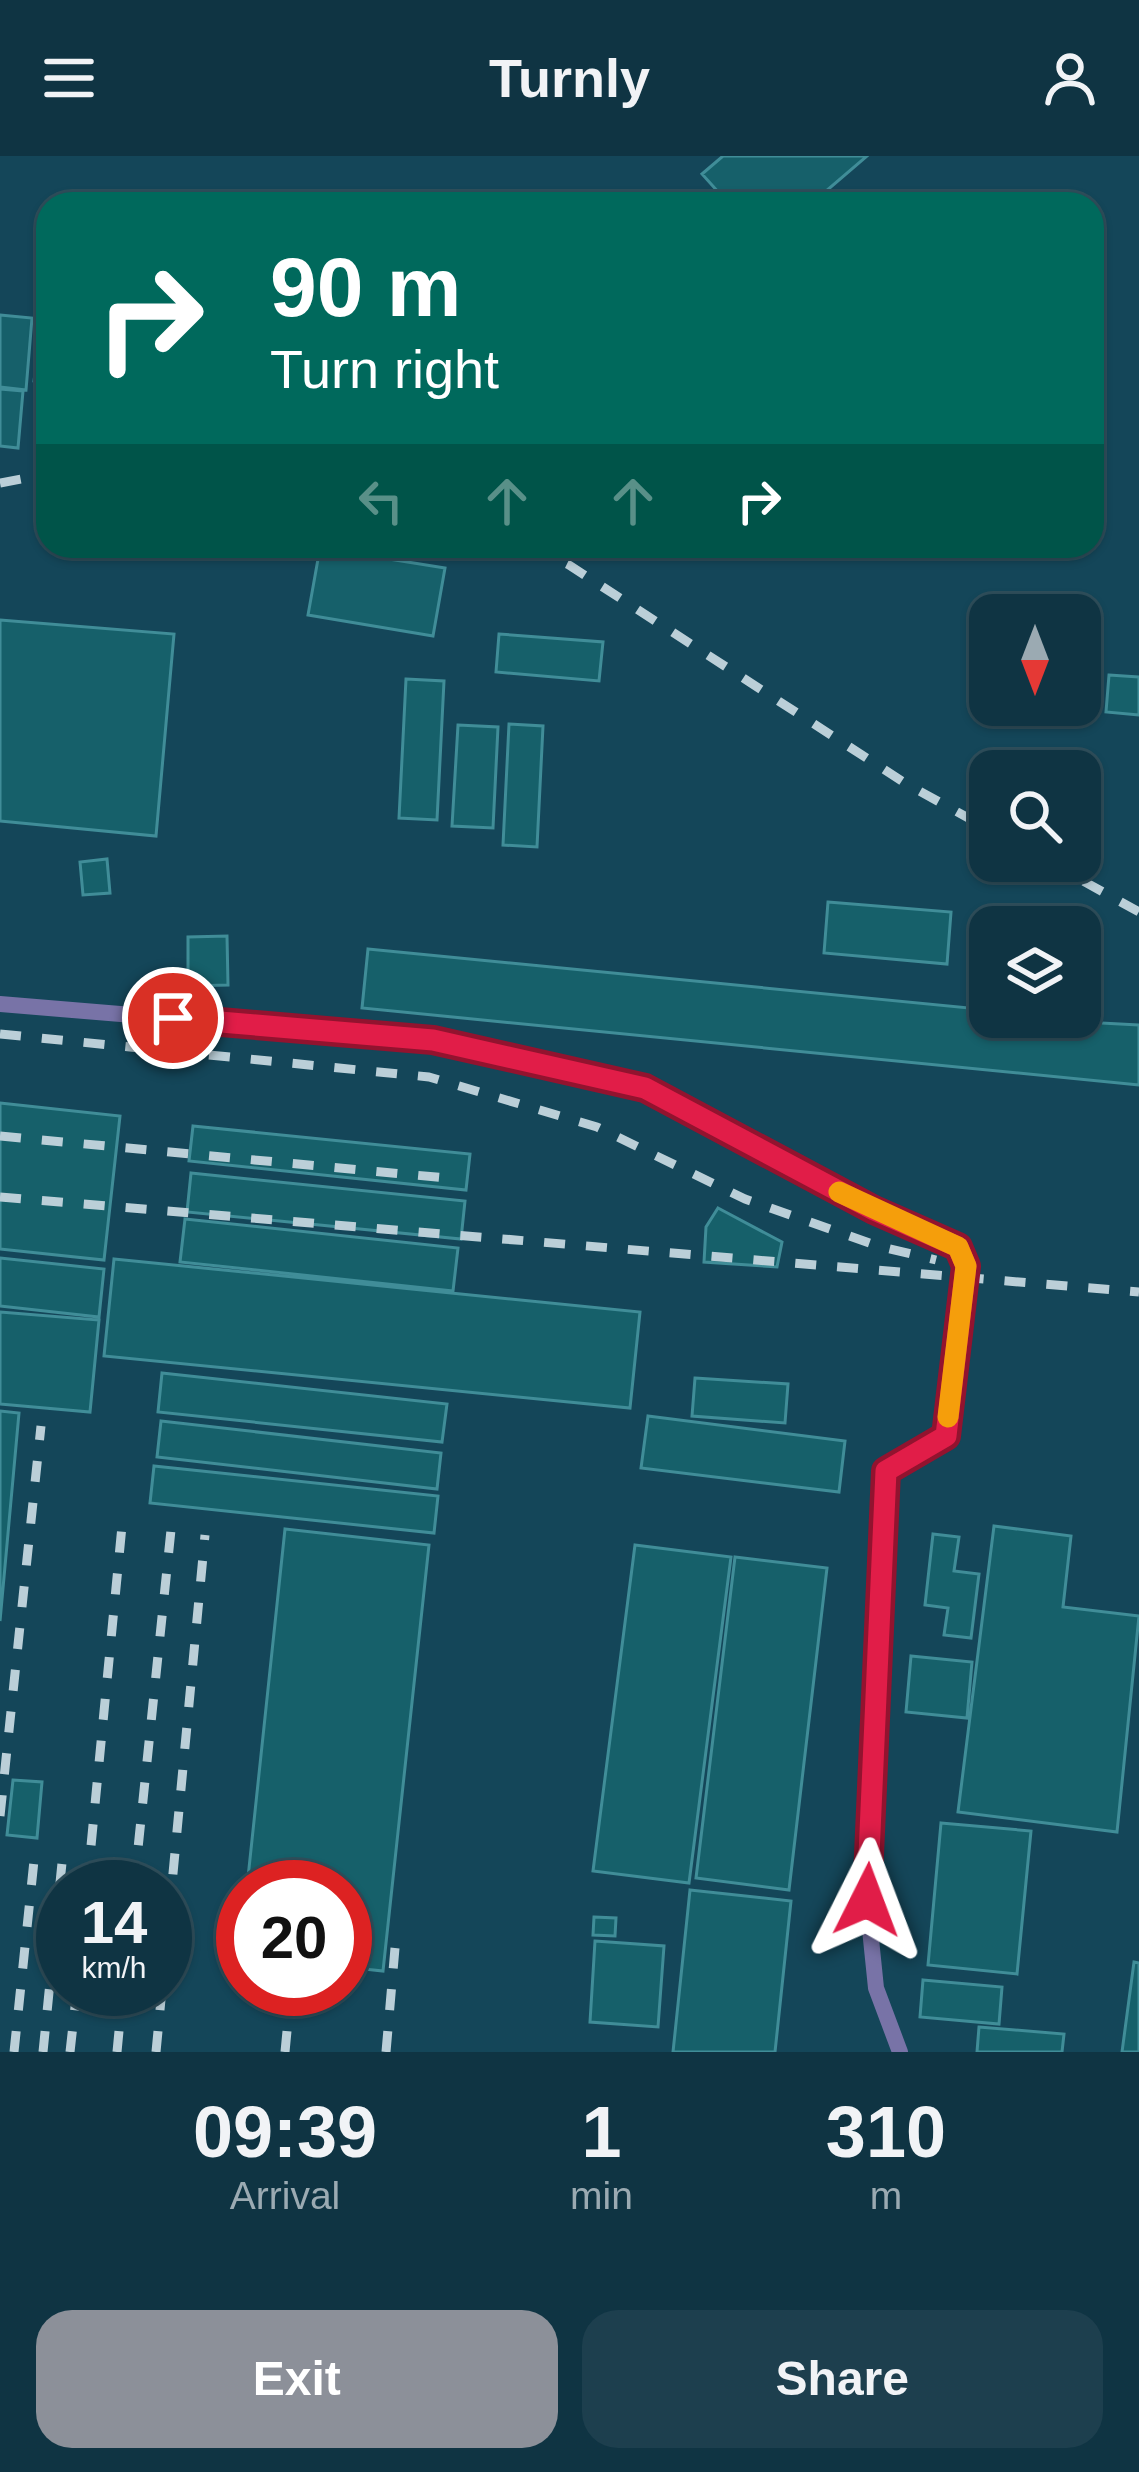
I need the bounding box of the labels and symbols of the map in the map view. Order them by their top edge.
north arrow [969,594,1101,726]
pin [122,967,224,1069]
position arrow [804,1837,930,1963]
speed limit sign: 20 [216,1860,372,2016]

